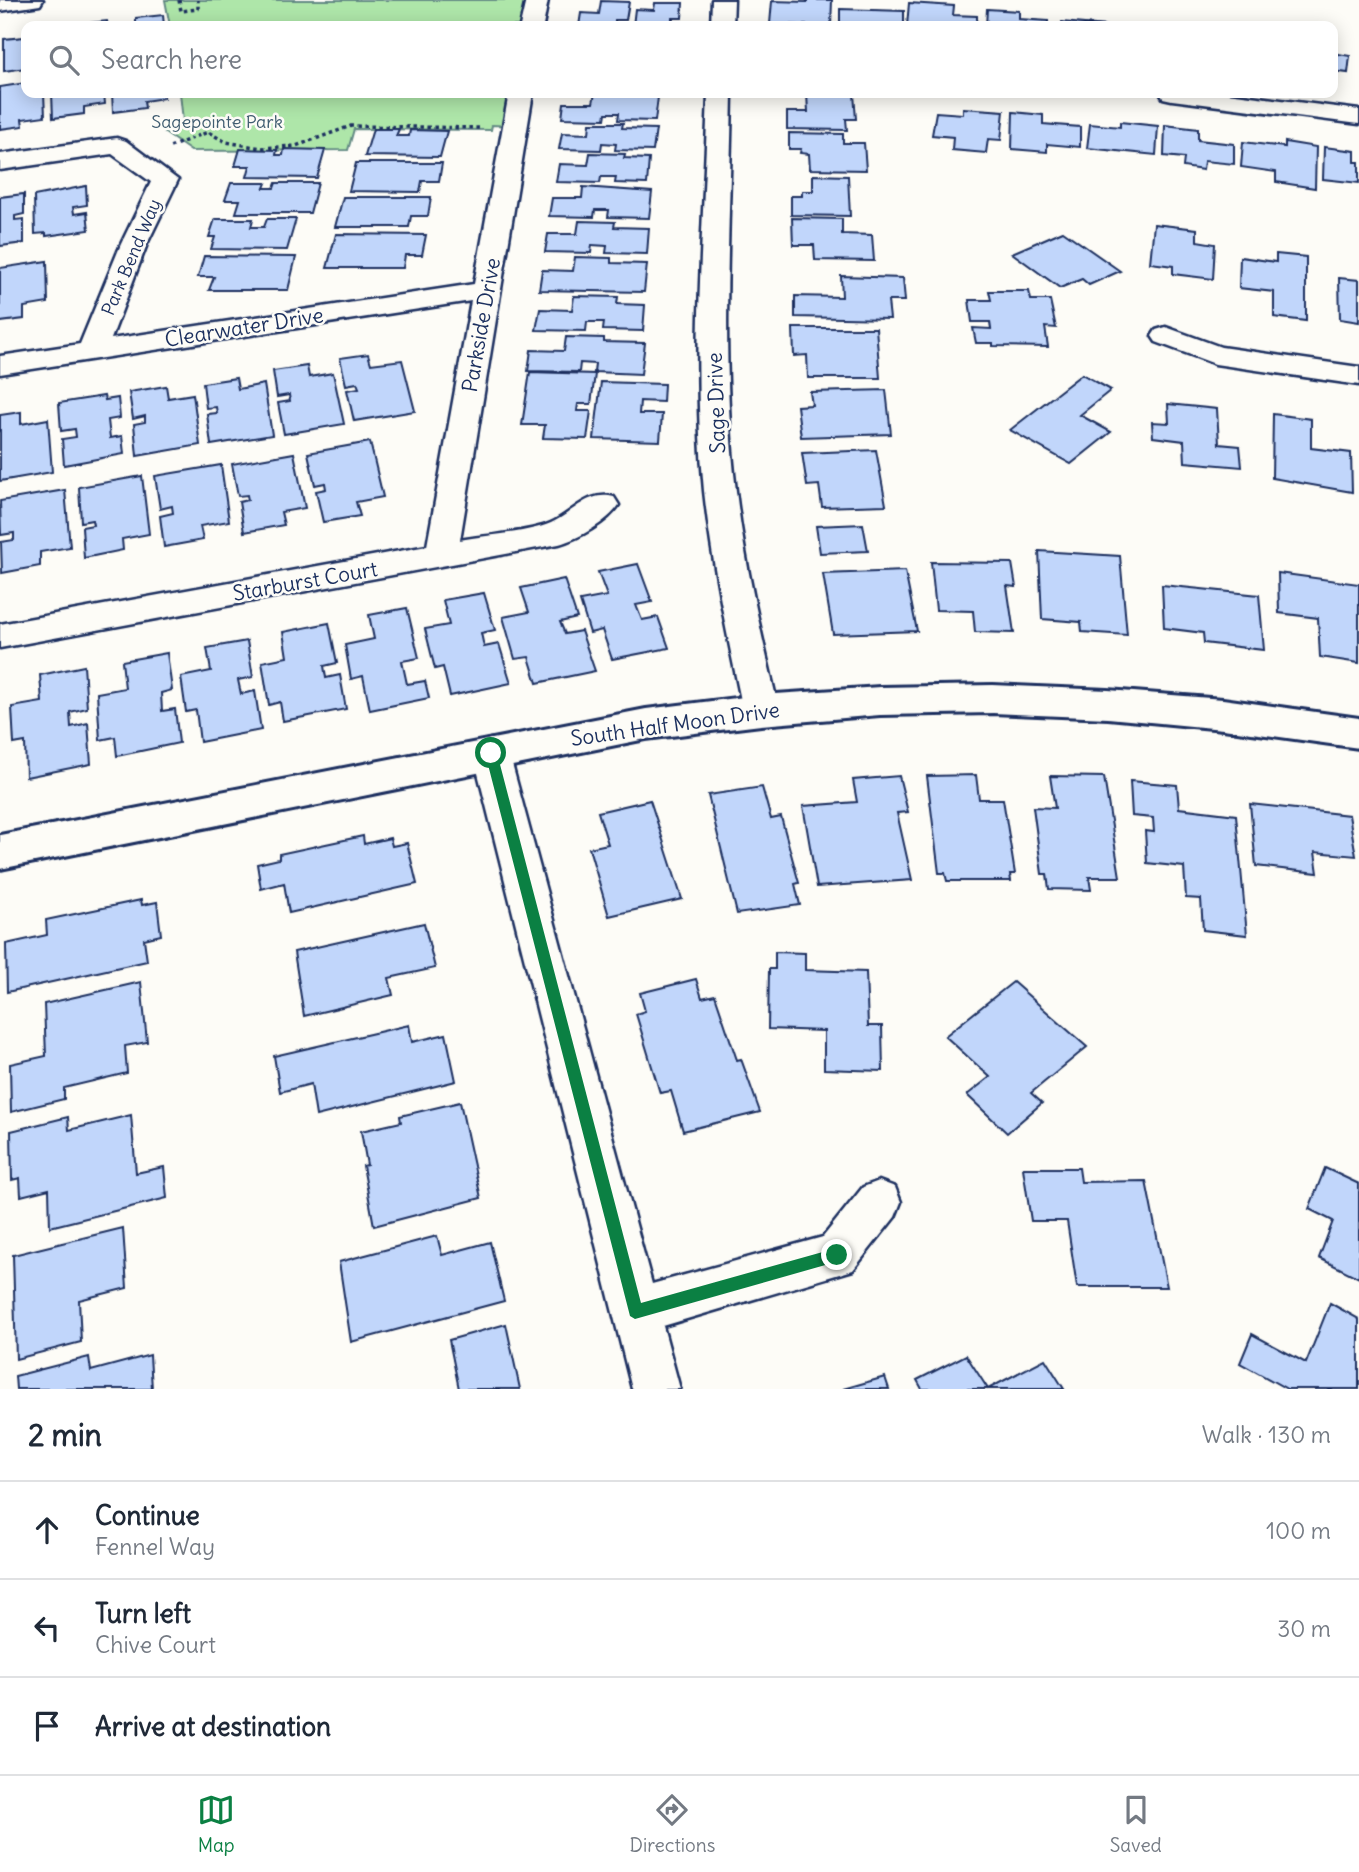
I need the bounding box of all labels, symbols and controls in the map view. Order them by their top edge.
search box [21,21,1338,98]
icon: search [45,41,83,79]
text: Search here [101,43,242,76]
park label: Sagepointe Park [151,110,283,133]
street label: Park Bend Way [96,195,166,319]
street label: Parkside Drive [456,256,506,394]
street label: Clearwater Drive [163,301,325,353]
street label: Sage Drive [701,352,731,454]
street label: Starburst Court [231,555,379,607]
street label: South Half Moon Drive [569,696,781,752]
route start [475,737,506,768]
route end [821,1239,852,1270]
text: 2 min [28,1416,102,1454]
text: Walk · 130 m [1202,1420,1331,1449]
text: Continue [95,1499,200,1532]
icon: ahead [28,1511,66,1549]
text: 100 m [1266,1516,1331,1545]
text: Fennel Way [95,1532,215,1561]
text: Turn left [95,1597,191,1630]
icon: left [28,1609,66,1647]
text: 30 m [1277,1614,1331,1643]
text: Chive Court [95,1630,216,1659]
icon: arrive [28,1707,66,1745]
text: Arrive at destination [95,1710,331,1743]
tab: Map [197,1791,235,1857]
tab: Directions [630,1791,715,1857]
tab: Saved [1110,1791,1162,1857]

